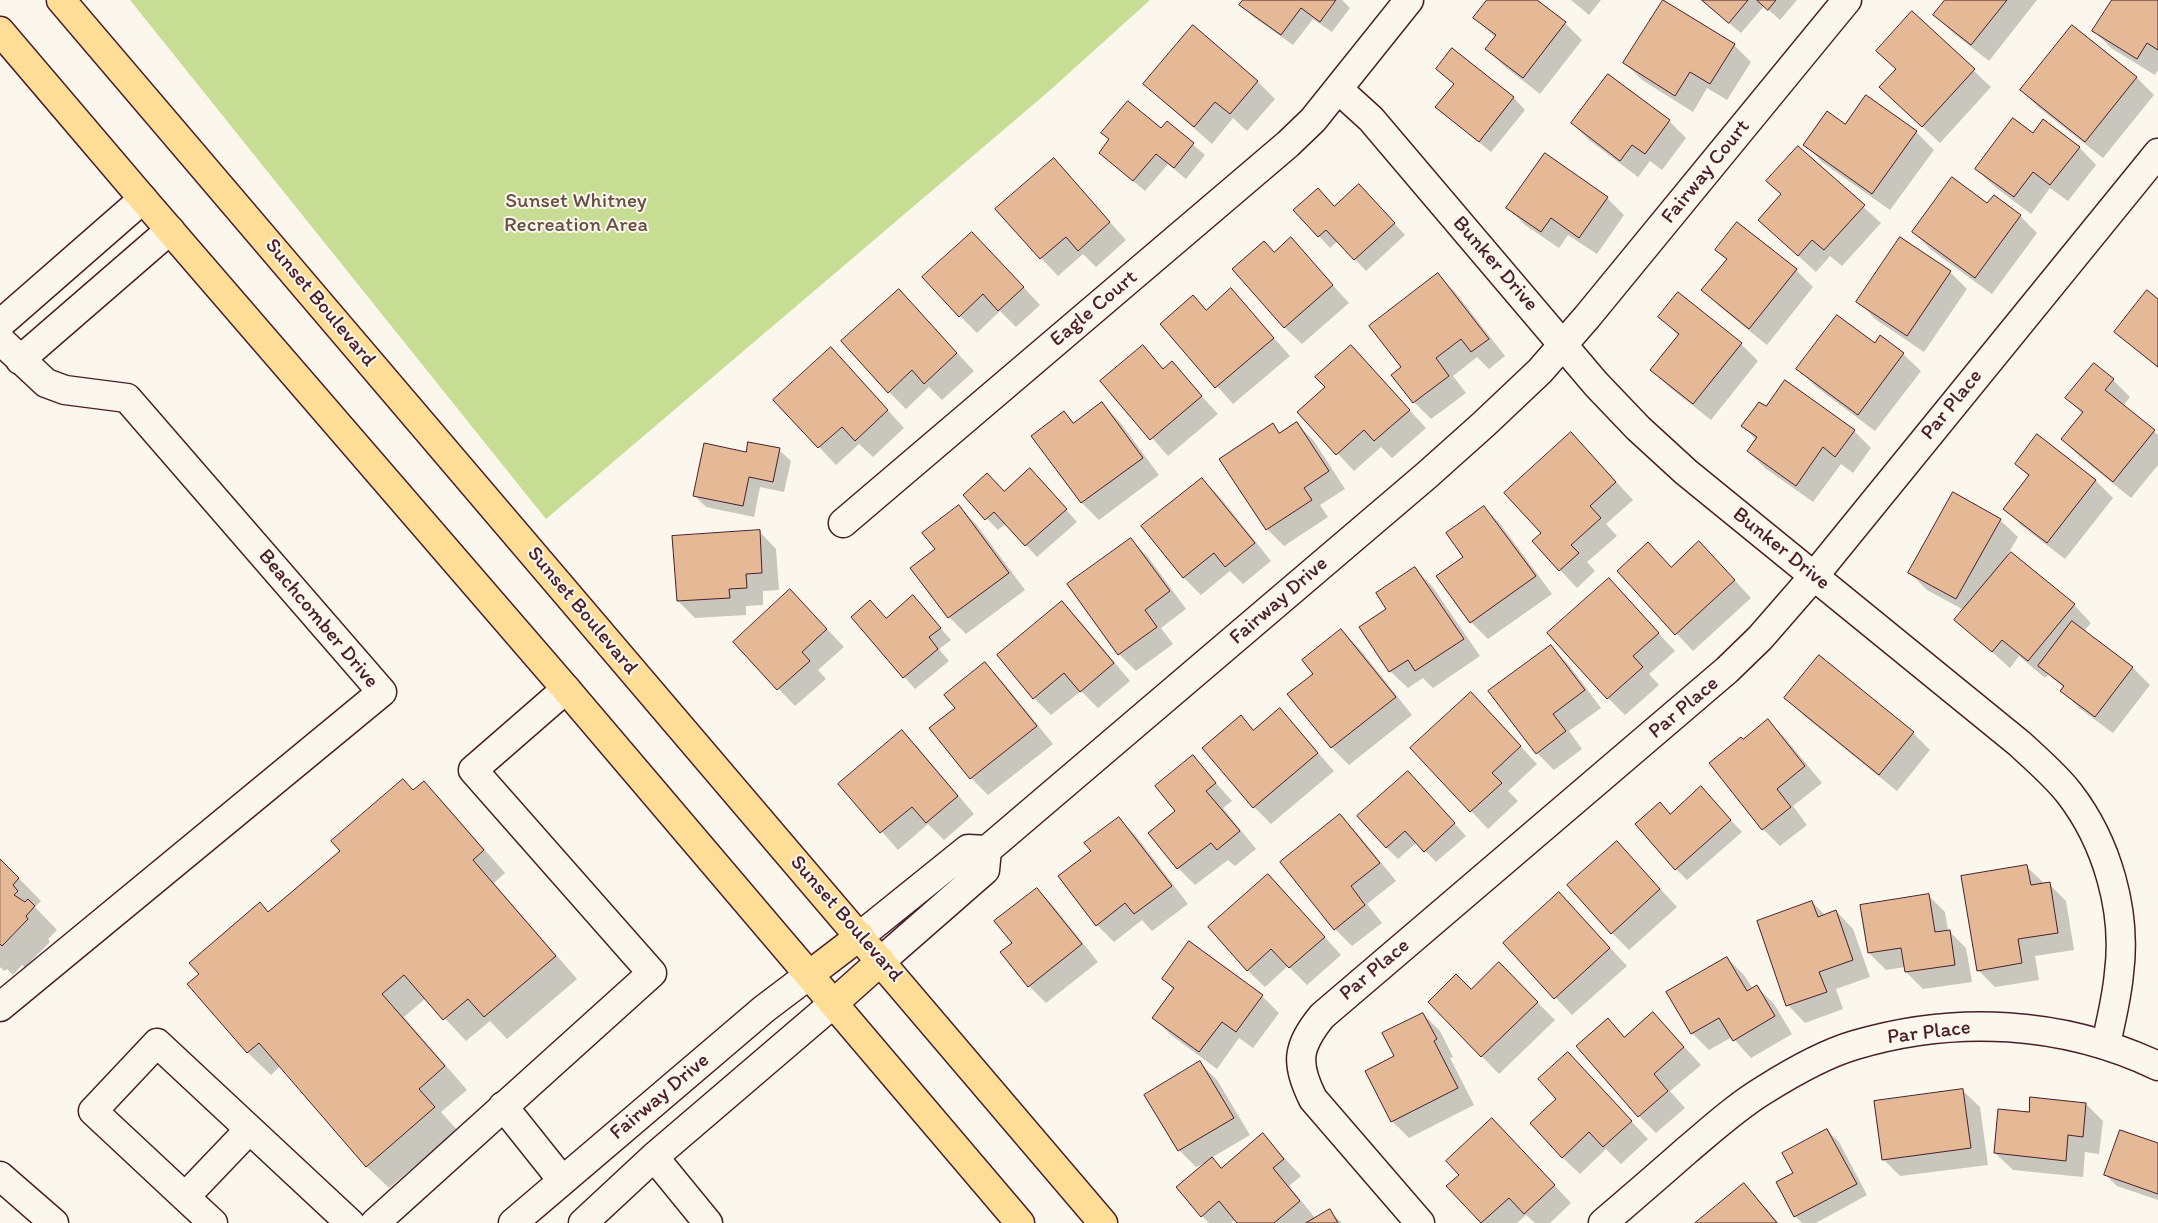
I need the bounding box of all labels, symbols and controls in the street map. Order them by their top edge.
street label: Fairway Court [1656,115,1756,229]
park label: Sunset Whitney Recreation Area [504,189,648,239]
street label: Bunker Drive [1447,211,1543,317]
street label: Sunset Boulevard [259,234,381,372]
street label: Eagle Court [1045,265,1143,353]
street label: Par Place [1916,365,1988,445]
street label: Bunker Drive [1727,502,1835,596]
street label: Sunset Boulevard [521,542,643,680]
street label: Beachcomber Drive [252,544,384,694]
street label: Fairway Drive [1225,552,1333,650]
street label: Par Place [1644,671,1724,745]
street label: Sunset Boulevard [784,850,908,988]
street label: Par Place [1335,933,1415,1007]
street label: Par Place [1886,1015,1972,1051]
street label: Fairway Drive [605,1048,715,1146]

